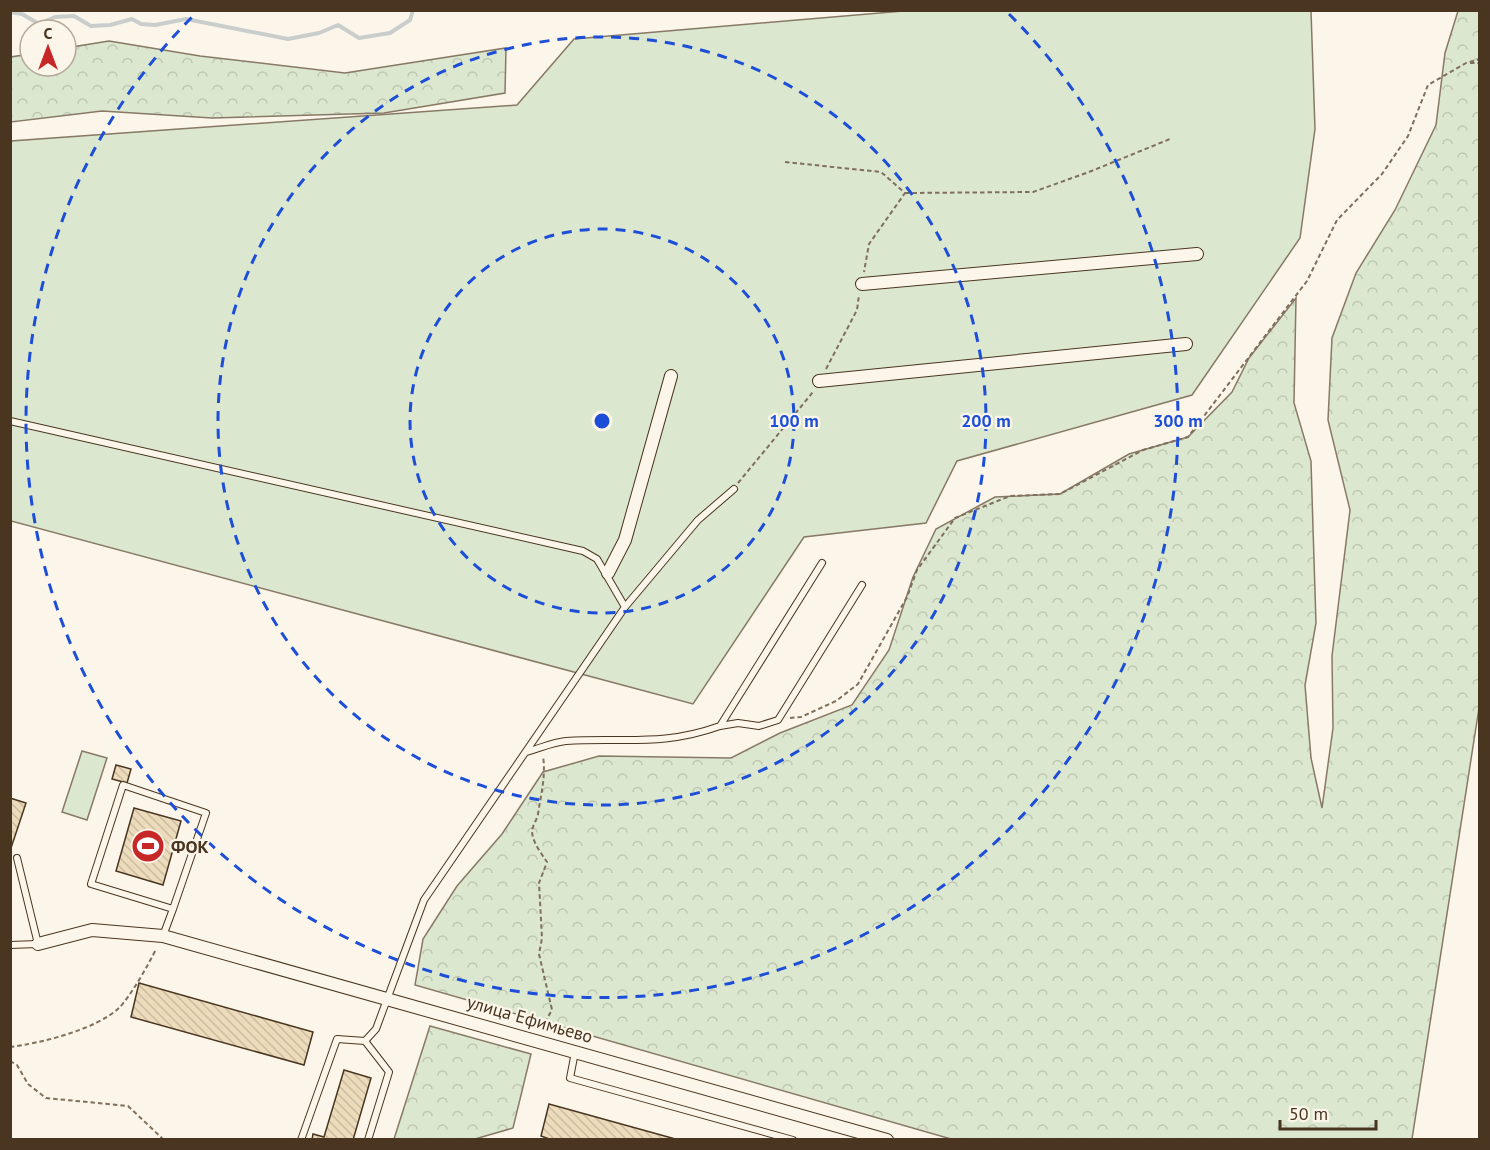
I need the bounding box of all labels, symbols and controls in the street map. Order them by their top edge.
north arrow [18,18,78,78]
text: С [44,23,53,43]
text: 100 m [769,409,819,432]
text: 200 m [961,409,1011,432]
text: 300 m [1153,409,1203,432]
centre of rings [592,411,612,431]
sports icon: ФОК [130,828,166,864]
place label: ФОК [171,835,209,858]
street label: улица Ефимьево [464,990,596,1048]
scale bar [1280,1093,1376,1131]
text: 50 m [1289,1102,1328,1125]

